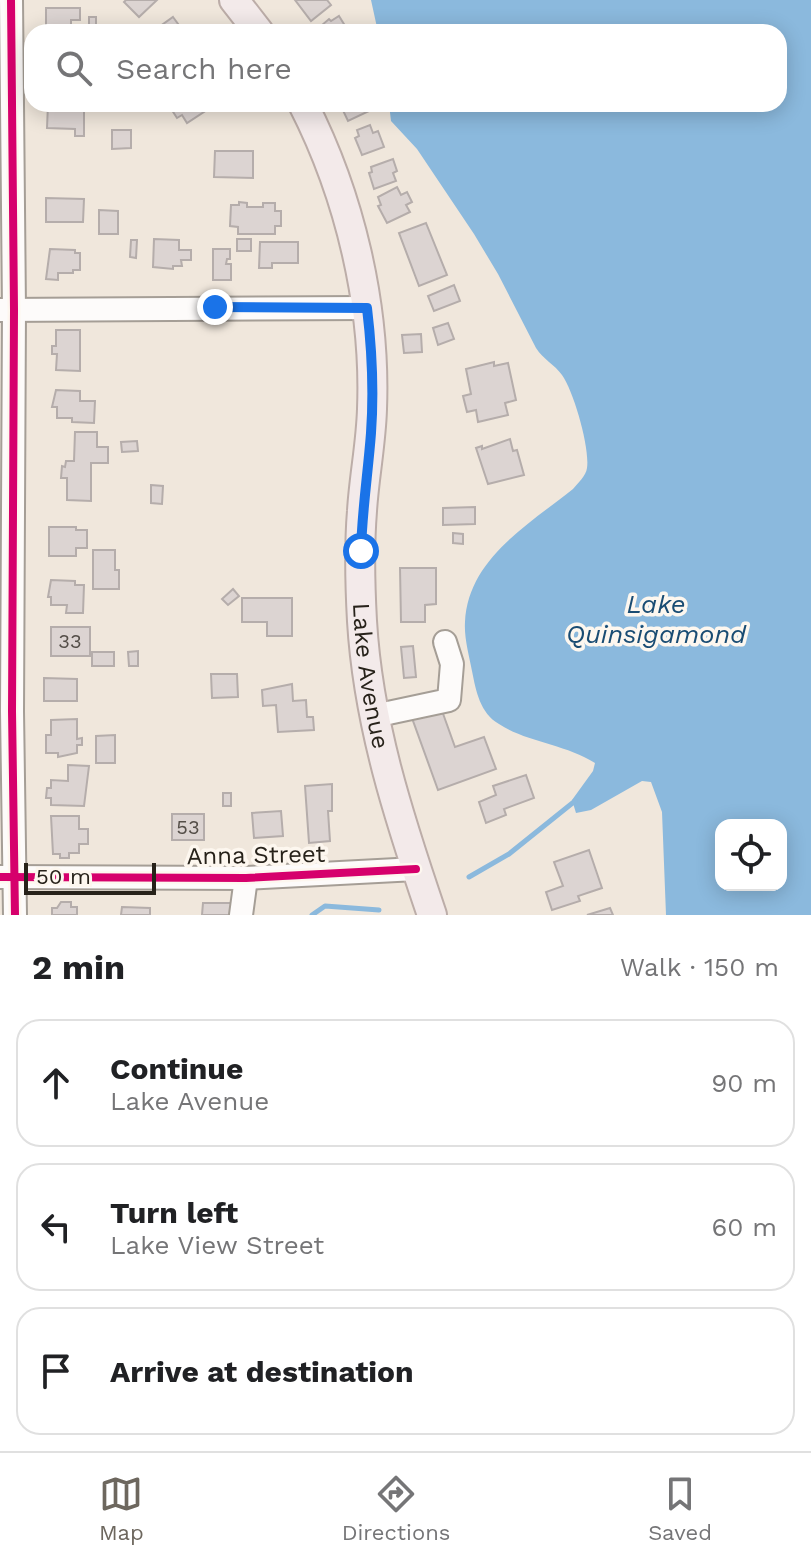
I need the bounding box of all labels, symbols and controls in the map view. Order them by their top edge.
search box [24,24,787,112]
icon: search [52,46,96,90]
text: Search here [116,51,292,86]
route end [197,289,233,325]
route start [343,533,379,569]
water label: Lake Quinsigamond [566,589,747,649]
street label: Lake Avenue [347,602,395,752]
house number: 33 [58,629,82,653]
house number: 53 [176,815,200,839]
map controls [715,819,787,891]
button: locate [715,819,787,891]
street label: Anna Street [186,840,326,870]
scale bar [24,859,156,895]
text: 50 m [36,864,91,889]
text: 2 min [32,947,125,987]
text: Walk · 150 m [620,952,779,982]
text: Continue [110,1051,243,1086]
icon: ahead [34,1061,78,1105]
text: 90 m [711,1068,777,1098]
text: Lake Avenue [110,1086,269,1116]
text: Turn left [110,1195,238,1230]
icon: left [34,1205,78,1249]
text: 60 m [711,1212,777,1242]
text: Lake View Street [110,1230,324,1260]
icon: arrive [34,1349,78,1393]
text: Arrive at destination [110,1354,414,1389]
tab: Map [99,1472,144,1545]
tab: Directions [342,1472,450,1545]
tab: Saved [648,1472,712,1545]

